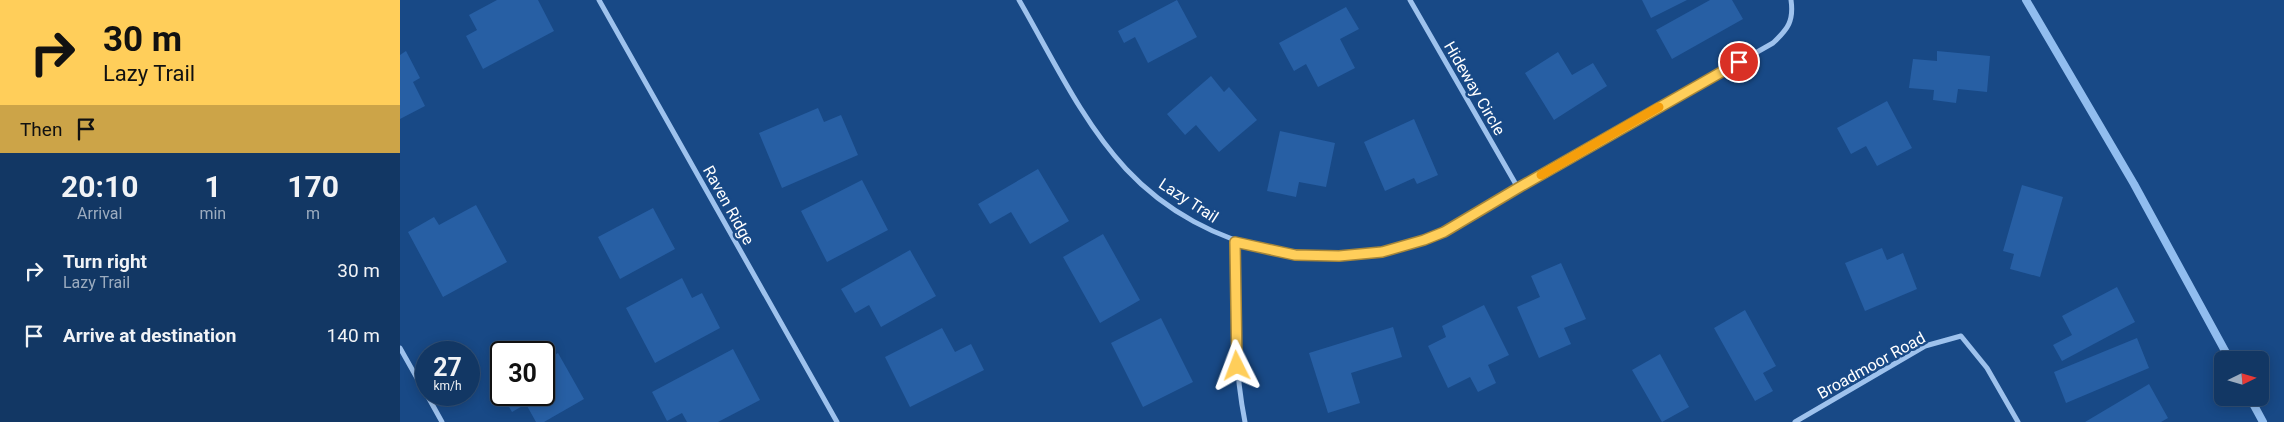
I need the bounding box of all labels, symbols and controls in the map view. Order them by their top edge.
text: 30 m [103,19,182,60]
icon: right [20,20,85,85]
street label: Hideway Circle [1440,38,1509,139]
pin [1718,41,1760,83]
icon: arrive [1725,48,1753,76]
text: Lazy Trail [103,61,195,86]
icon: arrive [72,115,100,143]
text: Then [20,118,62,141]
street label: Raven Ridge [699,162,758,248]
text: 20:10 [61,169,138,204]
text: 1 [204,169,221,204]
text: 170 [287,169,339,204]
street label: Lazy Trail [1155,174,1222,227]
text: Arrival [77,204,122,223]
text: min [199,204,226,223]
text: m [306,204,320,223]
text: Turn right [63,250,147,273]
icon: right [20,257,48,285]
text: 30 m [337,259,380,282]
text: Lazy Trail [63,273,130,292]
icon: arrive [20,322,48,350]
text: Arrive at destination [63,324,236,347]
text: 140 m [327,324,380,347]
street label: Broadmoor Road [1814,328,1929,403]
position arrow [1210,339,1262,391]
speed limit sign: 30 [490,341,555,406]
north arrow [2214,351,2269,406]
map controls [2214,351,2269,406]
text: 27 [433,353,462,382]
text: km/h [433,379,462,393]

